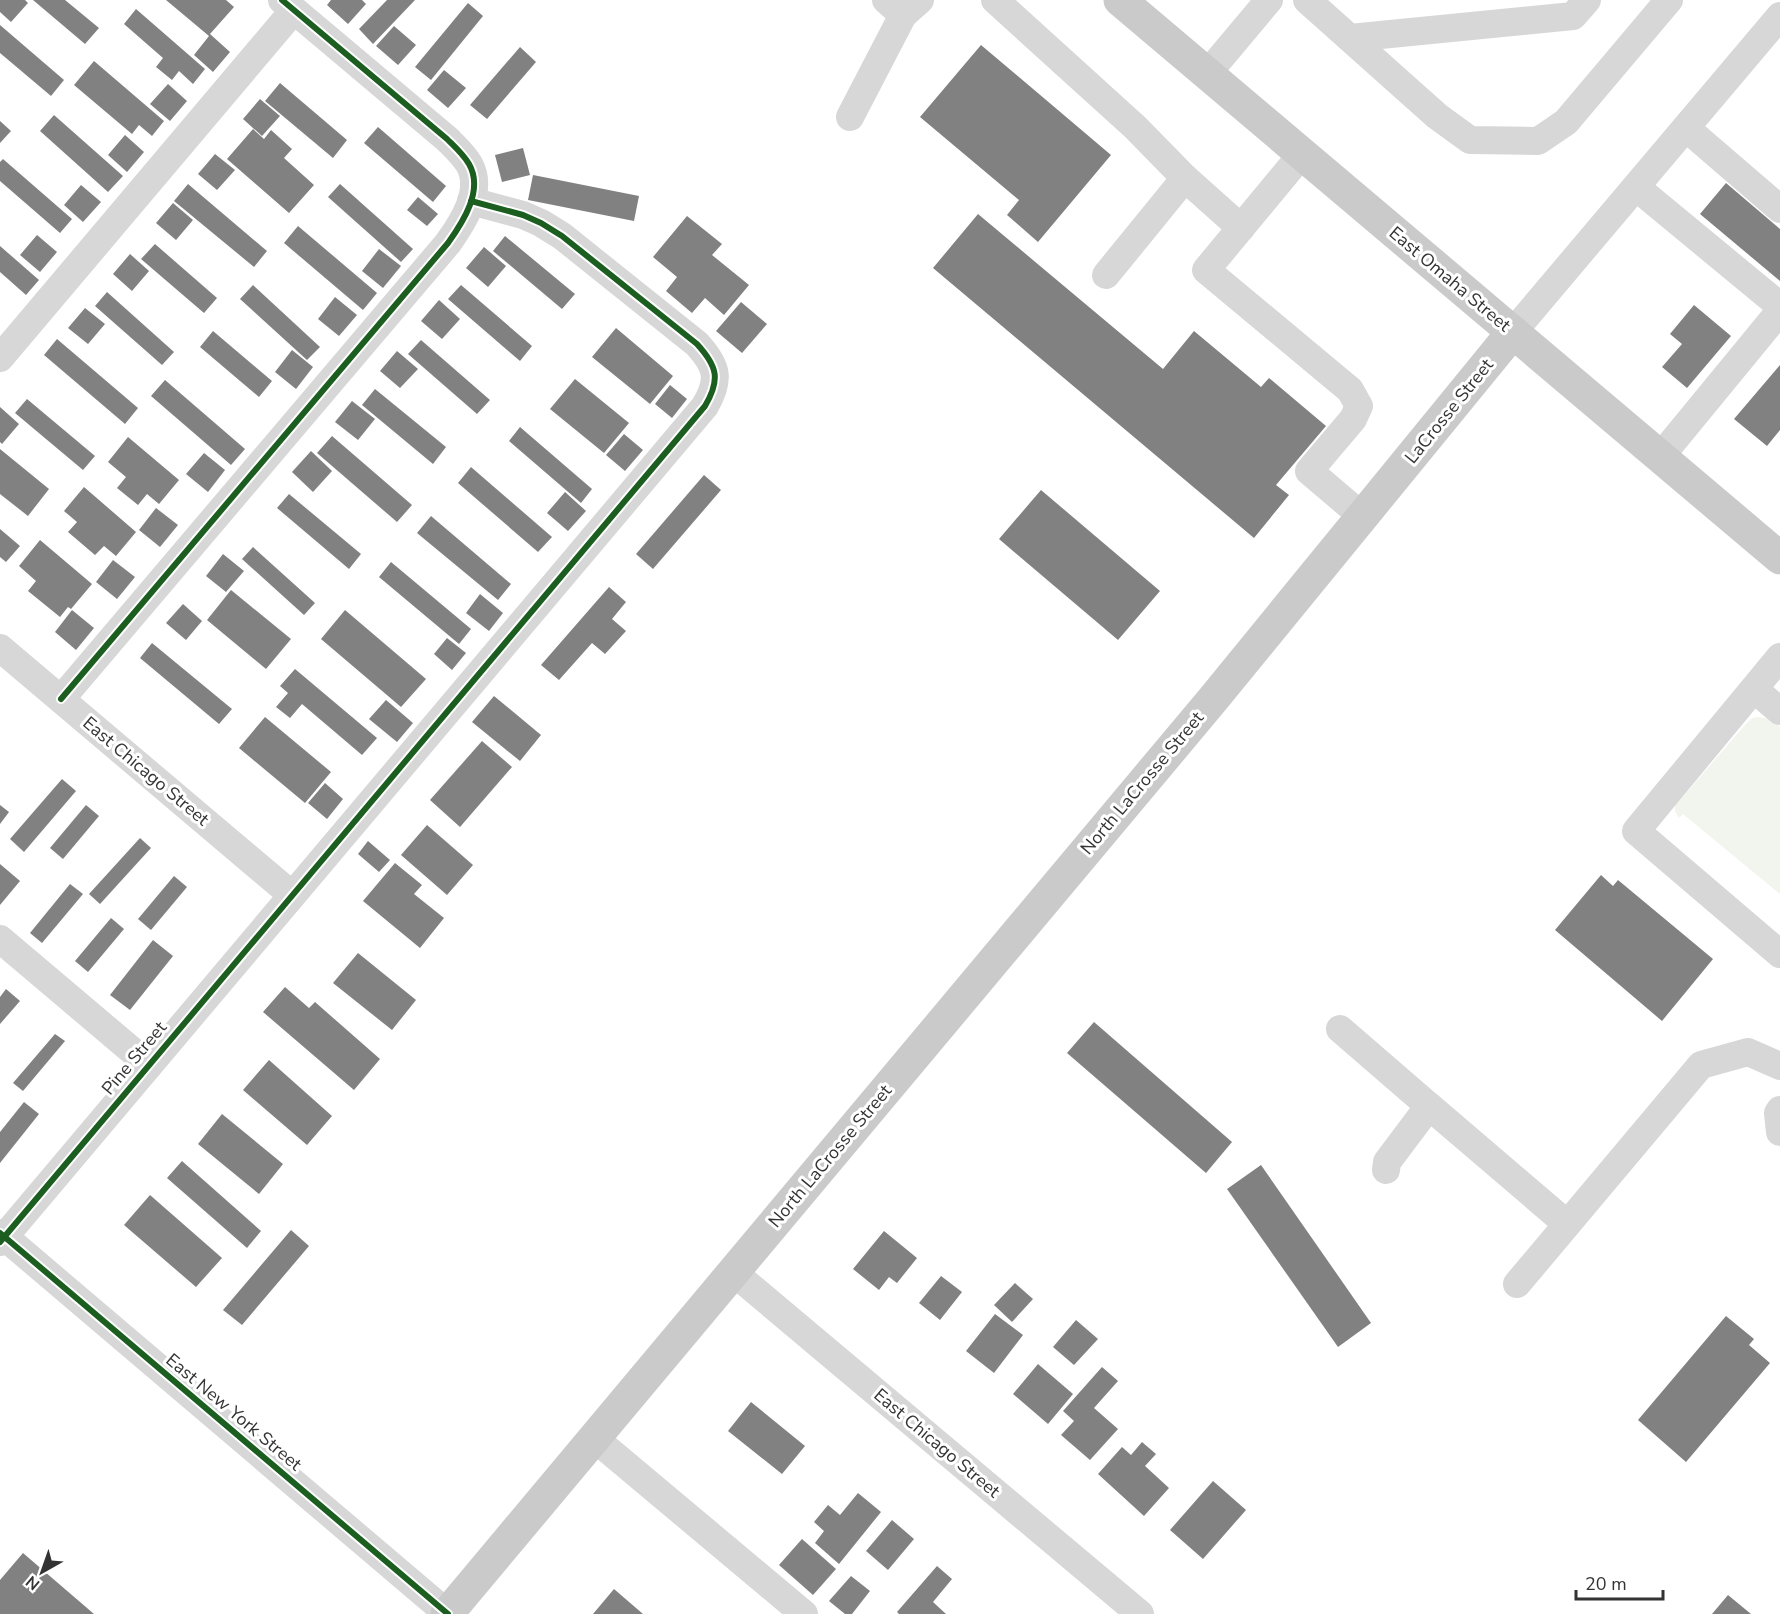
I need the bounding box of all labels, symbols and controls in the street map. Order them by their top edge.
street label: East Omaha Street [1384,221,1516,337]
street label: LaCrosse Street [1399,353,1499,468]
street label: North LaCrosse Street [1075,706,1209,860]
street label: East Chicago Street [78,711,215,831]
street label: Pine Street [96,1016,172,1100]
street label: North LaCrosse Street [763,1079,897,1233]
street label: East New York Street [161,1348,308,1476]
street label: East Chicago Street [869,1383,1006,1503]
north arrow [12,1542,72,1602]
scale bar [1576,1563,1663,1601]
text: N [21,1570,45,1595]
text: 20 m [1585,1572,1627,1596]

